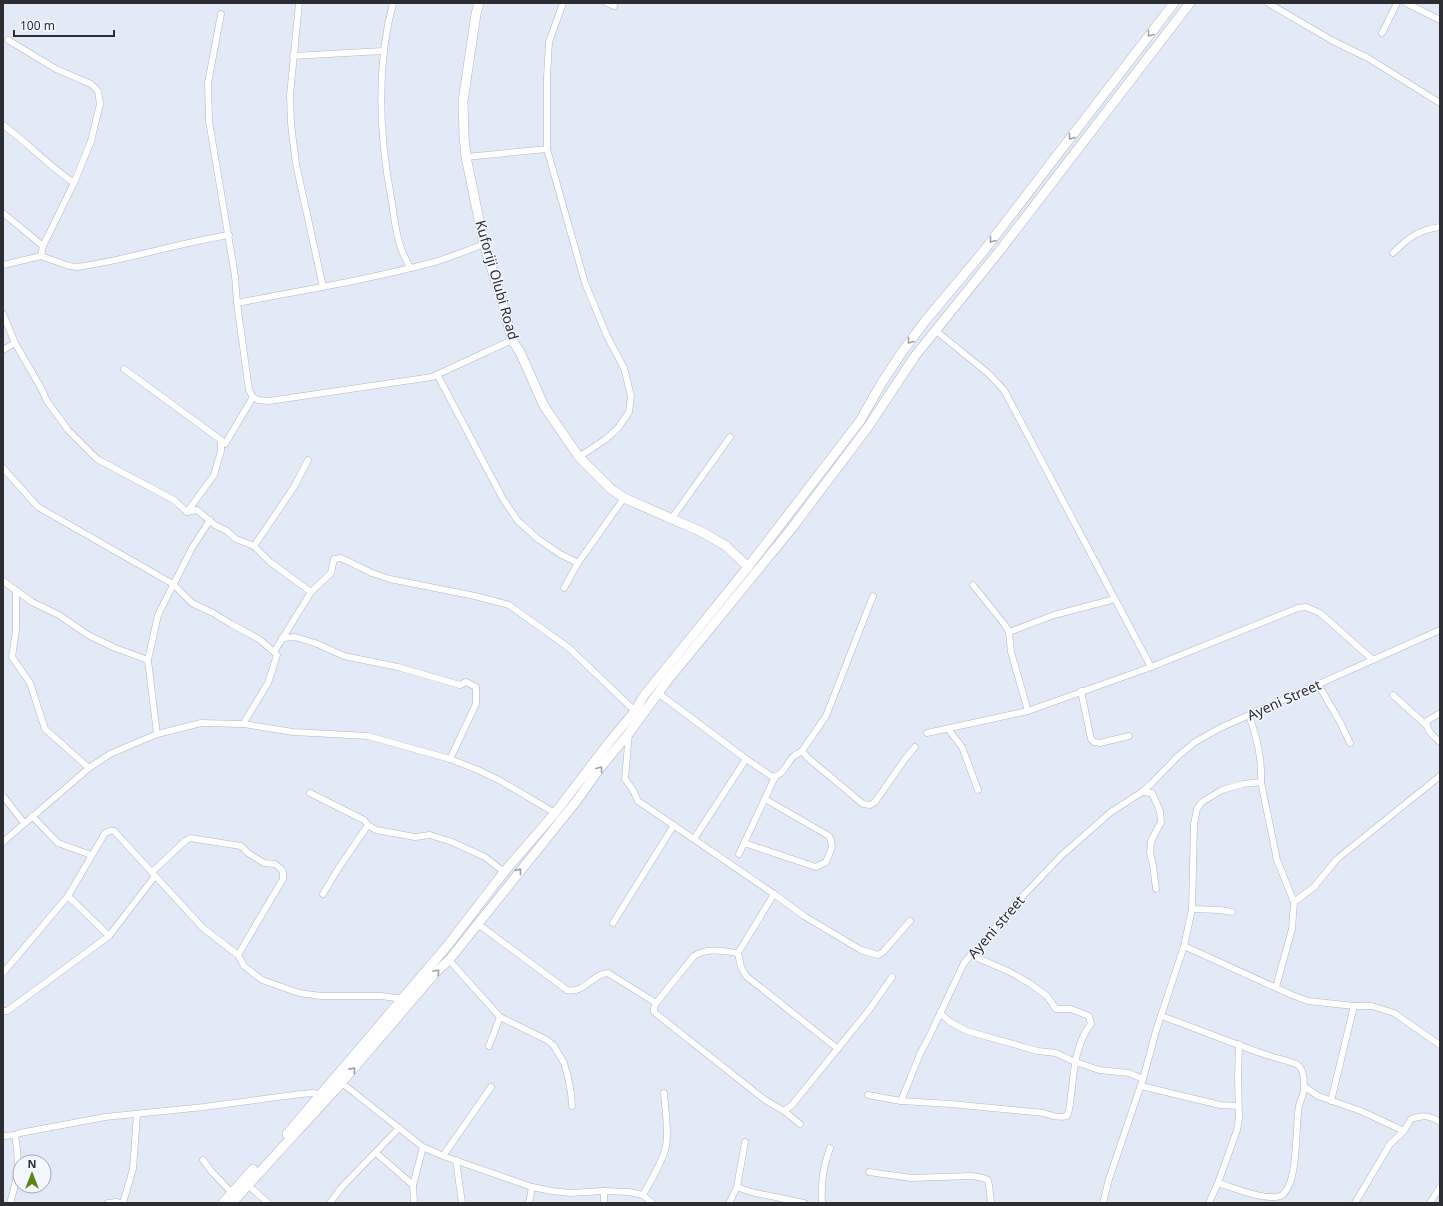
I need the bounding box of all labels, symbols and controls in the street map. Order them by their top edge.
scale bar [14,12,114,38]
text: 100 m [20,17,55,34]
one-way arrow [1148,30,1155,37]
one-way arrow [1069,133,1076,140]
street label: Kuforiji Olubi Road [471,218,524,342]
one-way arrow [989,235,996,242]
one-way arrow [908,337,915,344]
street label: Ayeni Street [1244,675,1324,724]
one-way arrow [595,766,603,773]
one-way arrow [515,869,522,876]
street label: Ayeni street [963,891,1028,962]
one-way arrow [432,969,440,977]
one-way arrow [348,1068,355,1075]
north arrow [12,1154,52,1194]
text: N [28,1156,36,1171]

